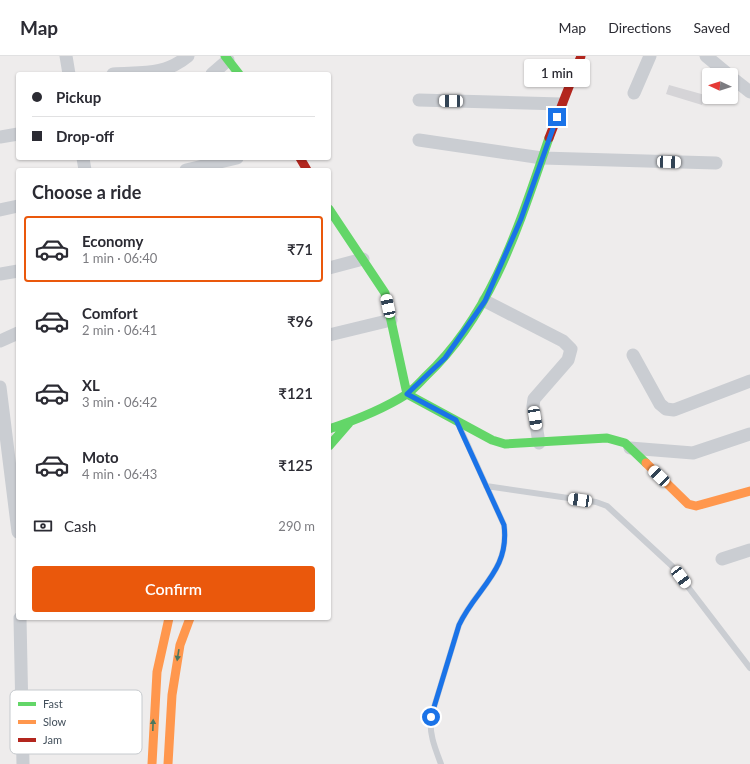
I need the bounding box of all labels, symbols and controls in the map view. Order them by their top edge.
text: Map [20,16,58,39]
text: Map [559,19,586,36]
text: Directions [608,19,671,36]
text: Saved [693,19,730,36]
callout: 1 min [524,59,590,87]
text: 1 min [541,65,573,81]
north arrow [702,68,738,104]
map controls [702,68,738,104]
text: Pickup [56,88,101,106]
car [439,95,463,107]
route end [548,108,566,126]
text: Drop-off [56,127,114,145]
car [657,156,681,168]
text: Choose a ride [32,181,141,203]
icon: car [34,231,70,267]
text: Economy [82,232,143,250]
text: ₹71 [287,240,313,258]
text: 1 min · 06:40 [82,250,157,266]
car [380,293,396,319]
icon: car [34,303,70,339]
text: Comfort [82,304,138,322]
text: ₹96 [287,312,313,330]
text: 2 min · 06:41 [82,322,157,338]
icon: car [34,375,70,411]
text: XL [82,376,100,394]
text: ₹121 [278,384,313,402]
text: 3 min · 06:42 [82,394,157,410]
car [527,405,543,431]
icon: car [34,447,70,483]
text: Moto [82,448,119,466]
text: ₹125 [278,456,313,474]
car [646,463,672,489]
text: 4 min · 06:43 [82,466,157,482]
car [567,492,593,508]
icon: cash [32,515,54,537]
text: Cash [64,517,96,535]
text: 290 m [278,518,315,534]
car [669,564,693,590]
button: Confirm [32,566,315,612]
one-way arrow [175,649,181,661]
legend [10,690,142,754]
text: Fast [43,697,63,710]
route start [422,708,440,726]
text: Slow [43,715,67,728]
one-way arrow [150,719,157,731]
text: Jam [43,733,62,746]

